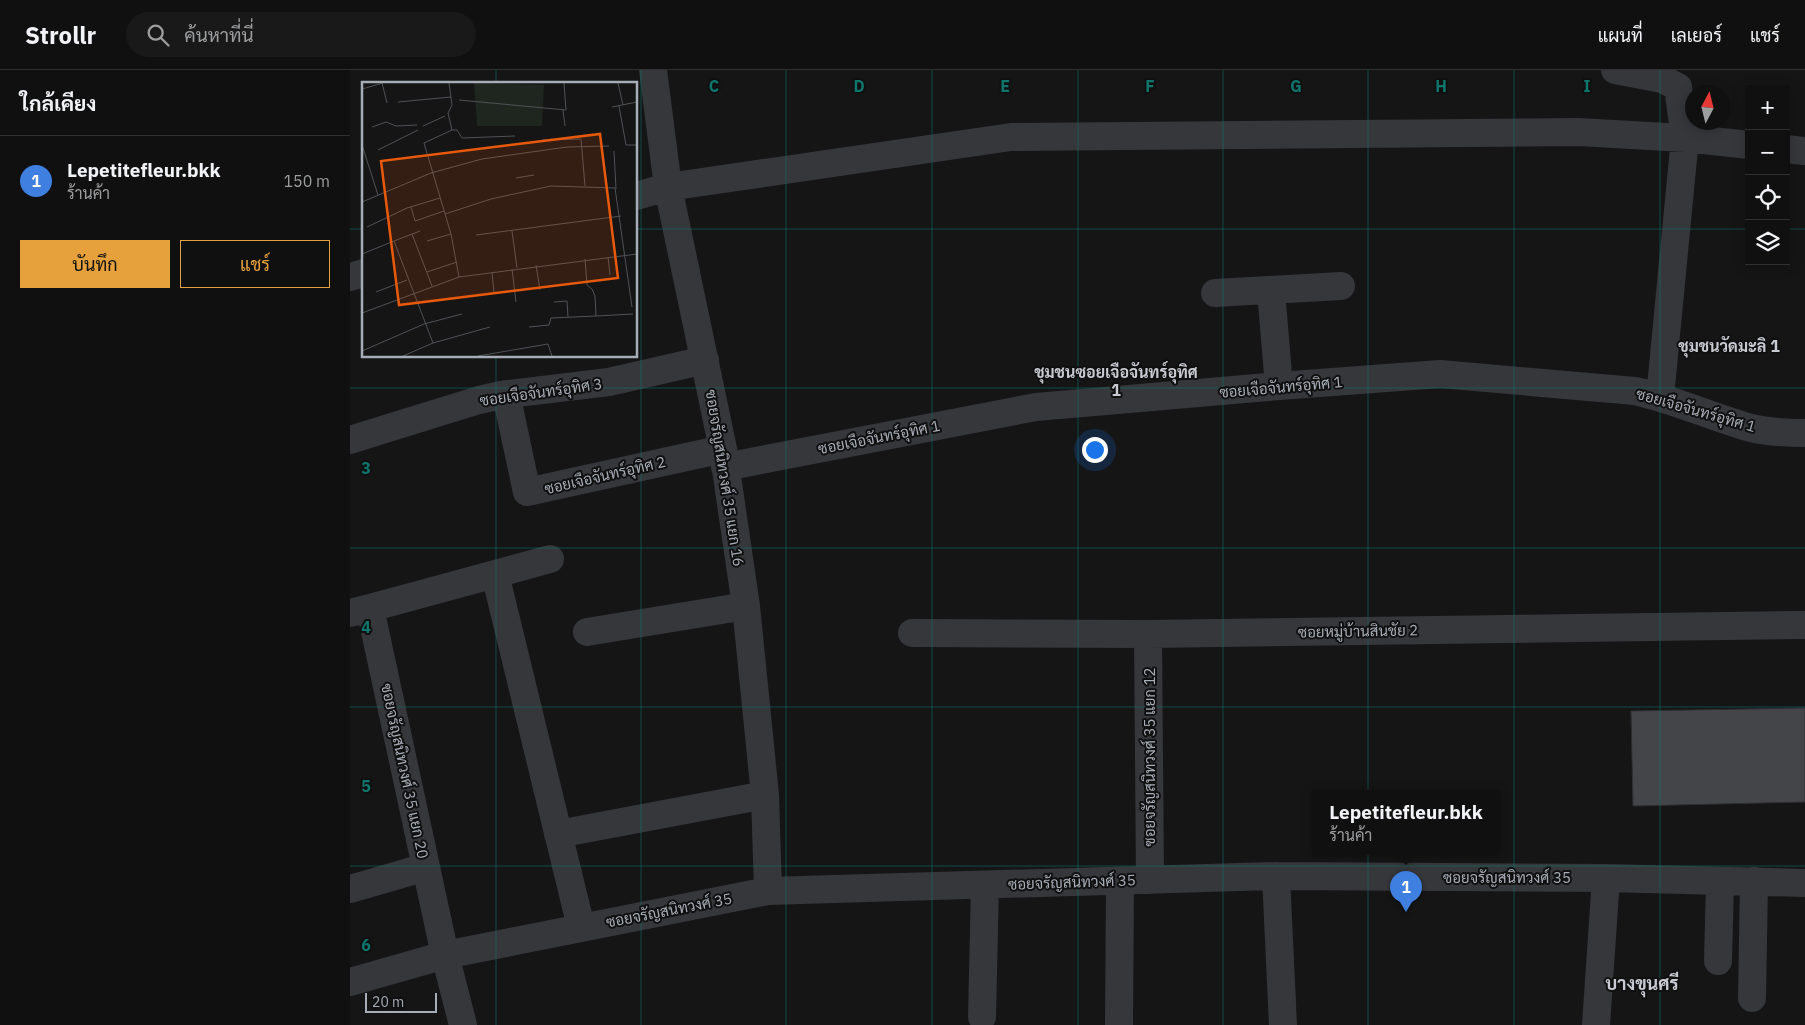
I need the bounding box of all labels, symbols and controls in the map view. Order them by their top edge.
search box [126,12,476,57]
text: Strollr [25,19,96,51]
icon: search [144,21,172,49]
text: ค้นหาที่นี่ [184,23,254,47]
text: แผนที่ [1598,24,1643,47]
text: เลเยอร์ [1671,24,1722,47]
text: แชร์ [1750,24,1780,47]
text: C [709,76,719,96]
text: D [853,76,865,96]
text: E [1000,76,1010,96]
text: F [1145,76,1155,96]
text: G [1290,76,1302,96]
text: H [1435,76,1447,96]
text: I [1584,76,1591,96]
inset map [362,82,638,358]
north arrow [1685,85,1730,130]
map controls [1745,85,1790,265]
button: + [1745,85,1790,130]
text: ใกล้เคียง [20,89,96,117]
button: − [1745,130,1790,175]
text: Lepetitefleur.bkk [67,158,221,182]
text: 1 [31,171,41,191]
text: 150 m [283,171,330,191]
button: locate [1745,175,1790,220]
text: ร้านค้า [67,183,110,203]
button: layers [1745,220,1790,265]
button: บันทึก [20,240,170,288]
button: แชร์ [180,240,330,288]
district label: ชุมชนวัดมะลิ 1 [1678,336,1780,358]
district label: ชุมชนซอยเจือจันทร์อุทิศ 1 [1034,361,1198,400]
street label: ซอยเจือจันทร์อุทิศ 1 [1219,372,1344,404]
street label: ซอยเจือจันทร์อุทิศ 3 [478,374,604,412]
street label: ซอยเจือจันทร์อุทิศ 1 [1633,384,1758,438]
street label: ซอยจรัญสนิทวงศ์ 35 แยก 16 [702,388,748,568]
street label: ซอยเจือจันทร์อุทิศ 1 [816,416,942,460]
your location [1082,437,1108,463]
street label: ซอยเจือจันทร์อุทิศ 2 [543,452,668,500]
text: 3 [361,458,371,478]
text: 4 [361,617,371,637]
street label: ซอยหมู่บ้านสินชัย 2 [1298,620,1418,643]
street label: ซอยจรัญสนิทวงศ์ 35 แยก 12 [1140,668,1159,846]
street label: ซอยจรัญสนิทวงศ์ 35 แยก 20 [377,682,433,860]
text: 5 [361,776,371,796]
popup [1312,790,1500,855]
text: Lepetitefleur.bkk [1329,800,1483,824]
text: ร้านค้า [1329,825,1372,845]
street label: ซอยจรัญสนิทวงศ์ 35 [1443,868,1571,887]
street label: ซอยจรัญสนิทวงศ์ 35 [1008,870,1136,894]
pin: 1 [1390,871,1422,912]
street label: ซอยจรัญสนิทวงศ์ 35 [604,888,734,932]
text: 6 [361,935,371,955]
district label: บางขุนศรี [1606,971,1678,998]
scale bar [365,990,438,1013]
text: 20 m [372,993,404,1011]

